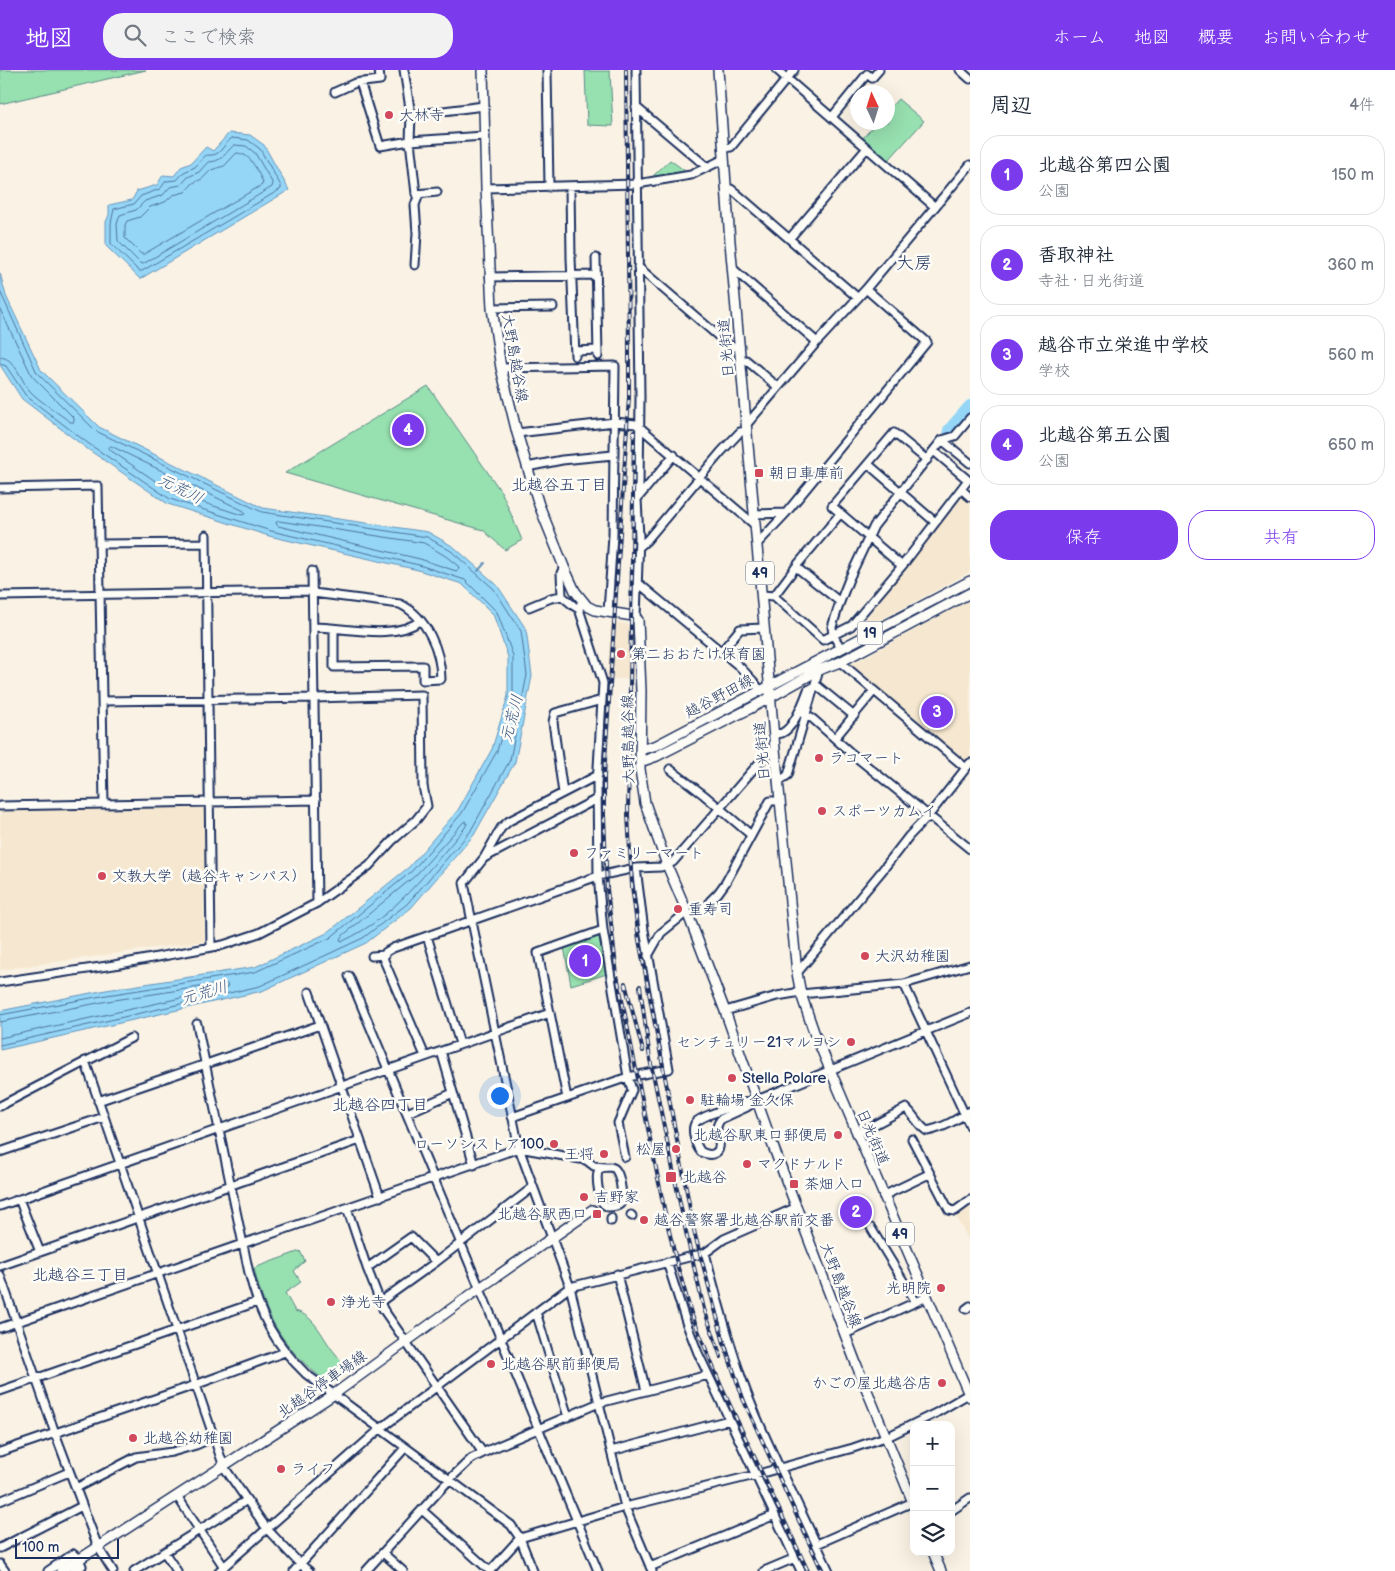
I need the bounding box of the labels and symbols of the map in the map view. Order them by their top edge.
north arrow [850,85,895,130]
place label: 大林寺 [399,106,444,125]
marker: 大林寺 [383,109,395,121]
district label: 大房 [896,253,932,274]
street label: 大野島越谷線 [497,312,532,404]
street label: 日光街道 [714,317,739,379]
pin: 4 [392,411,424,449]
place label: 朝日車庫前 [769,464,844,483]
marker: 朝日車庫前 [753,467,765,479]
water label: 元荒川 [155,470,206,509]
district label: 北越谷五丁目 [511,476,607,495]
road number: 49 [746,562,774,584]
road number: 19 [858,622,882,644]
place label: 第二おおたけ保育園 [631,645,766,664]
marker: 第二おおたけ保育園 [615,648,627,660]
street label: 越谷野田線 [682,670,757,722]
water label: 元荒川 [497,693,528,744]
pin: 3 [921,693,953,731]
street label: 大野島越谷線 [618,694,639,784]
street label: 日光街道 [750,720,775,782]
place label: ラコマート [829,749,904,768]
marker: ラコマート [813,752,825,764]
place label: スポーツカムイ [832,802,936,821]
marker: スポーツカムイ [816,805,828,817]
place label: ファミリーマート [584,844,704,863]
marker: ファミリーマート [568,847,580,859]
place label: 文教大学（越谷キャンパス） [112,867,306,886]
marker: 文教大学（越谷キャンパス） [96,870,108,882]
place label: 重寿司 [688,900,733,919]
marker: 重寿司 [672,903,684,915]
pin: 1 [569,942,601,980]
place label: 大沢幼稚園 [875,947,950,966]
marker: 大沢幼稚園 [859,950,871,962]
water label: 元荒川 [179,978,230,1009]
place label: センチュリー21マルヨシ [677,1033,841,1052]
marker: センチュリー21マルヨシ [845,1036,857,1048]
place label: Stella Polare [742,1069,826,1088]
marker: Stella Polare [726,1072,738,1084]
your location [487,1083,513,1109]
place label: 駐輪場 金久保 [700,1091,794,1110]
marker: 駐輪場 金久保 [684,1094,696,1106]
district label: 北越谷四丁目 [332,1096,428,1115]
street label: 日光街道 [852,1106,893,1169]
place label: 北越谷駅東口郵便局 [693,1126,828,1145]
marker: 北越谷駅東口郵便局 [832,1129,844,1141]
place label: ローソンストア100 [414,1135,544,1154]
marker: ローソンストア100 [548,1138,560,1150]
place label: 松屋 [636,1140,666,1159]
marker: 松屋 [670,1143,682,1155]
place label: 王将 [564,1145,594,1164]
marker: 王将 [598,1148,610,1160]
place label: マクドナルド [757,1155,846,1174]
marker: マクドナルド [741,1158,753,1170]
place label: 北越谷 [682,1168,727,1187]
marker: 北越谷 [664,1170,678,1184]
place label: 茶畑入口 [804,1175,864,1194]
marker: 茶畑入口 [788,1178,800,1190]
place label: 吉野家 [594,1188,639,1207]
marker: 吉野家 [578,1191,590,1203]
pin: 2 [840,1193,872,1231]
place label: 北越谷駅西口 [497,1205,587,1224]
marker: 北越谷駅西口 [591,1208,603,1220]
place label: 越谷警察署北越谷駅前交番 [654,1211,834,1230]
marker: 越谷警察署北越谷駅前交番 [638,1214,650,1226]
road number: 49 [886,1222,914,1246]
street label: 大野島越谷線 [816,1240,866,1331]
district label: 北越谷三丁目 [32,1266,128,1285]
place label: 光明院 [886,1279,931,1298]
marker: 光明院 [935,1282,947,1294]
place label: 浄光寺 [341,1293,386,1312]
marker: 浄光寺 [325,1296,337,1308]
street label: 北越谷停車場線 [274,1347,371,1422]
place label: 北越谷駅前郵便局 [501,1355,621,1374]
marker: 北越谷駅前郵便局 [485,1358,497,1370]
place label: かごの屋北越谷店 [812,1374,932,1393]
marker: かごの屋北越谷店 [936,1377,948,1389]
place label: 北越谷幼稚園 [143,1429,233,1448]
marker: 北越谷幼稚園 [127,1432,139,1444]
place label: ライフ [291,1460,335,1479]
marker: ライフ [275,1463,287,1475]
scale bar [15,1536,119,1559]

